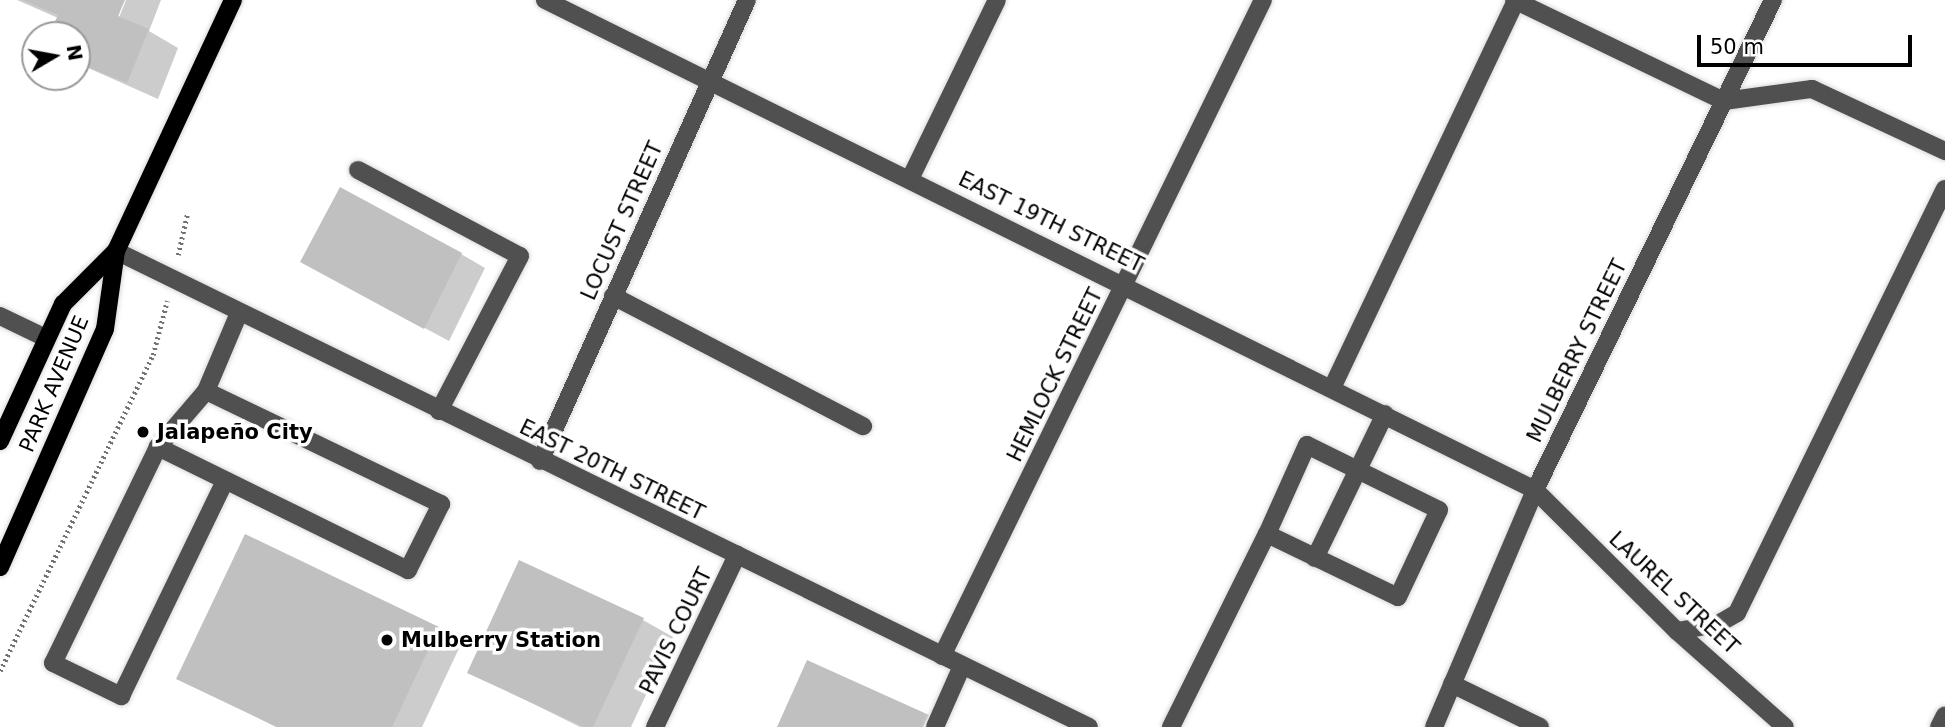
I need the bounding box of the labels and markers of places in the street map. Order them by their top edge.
place label: Jalapeño City [157,419,313,445]
marker: Jalapeño City [135,424,151,440]
place label: Mulberry Station [401,627,601,653]
marker: Mulberry Station [379,632,395,648]

